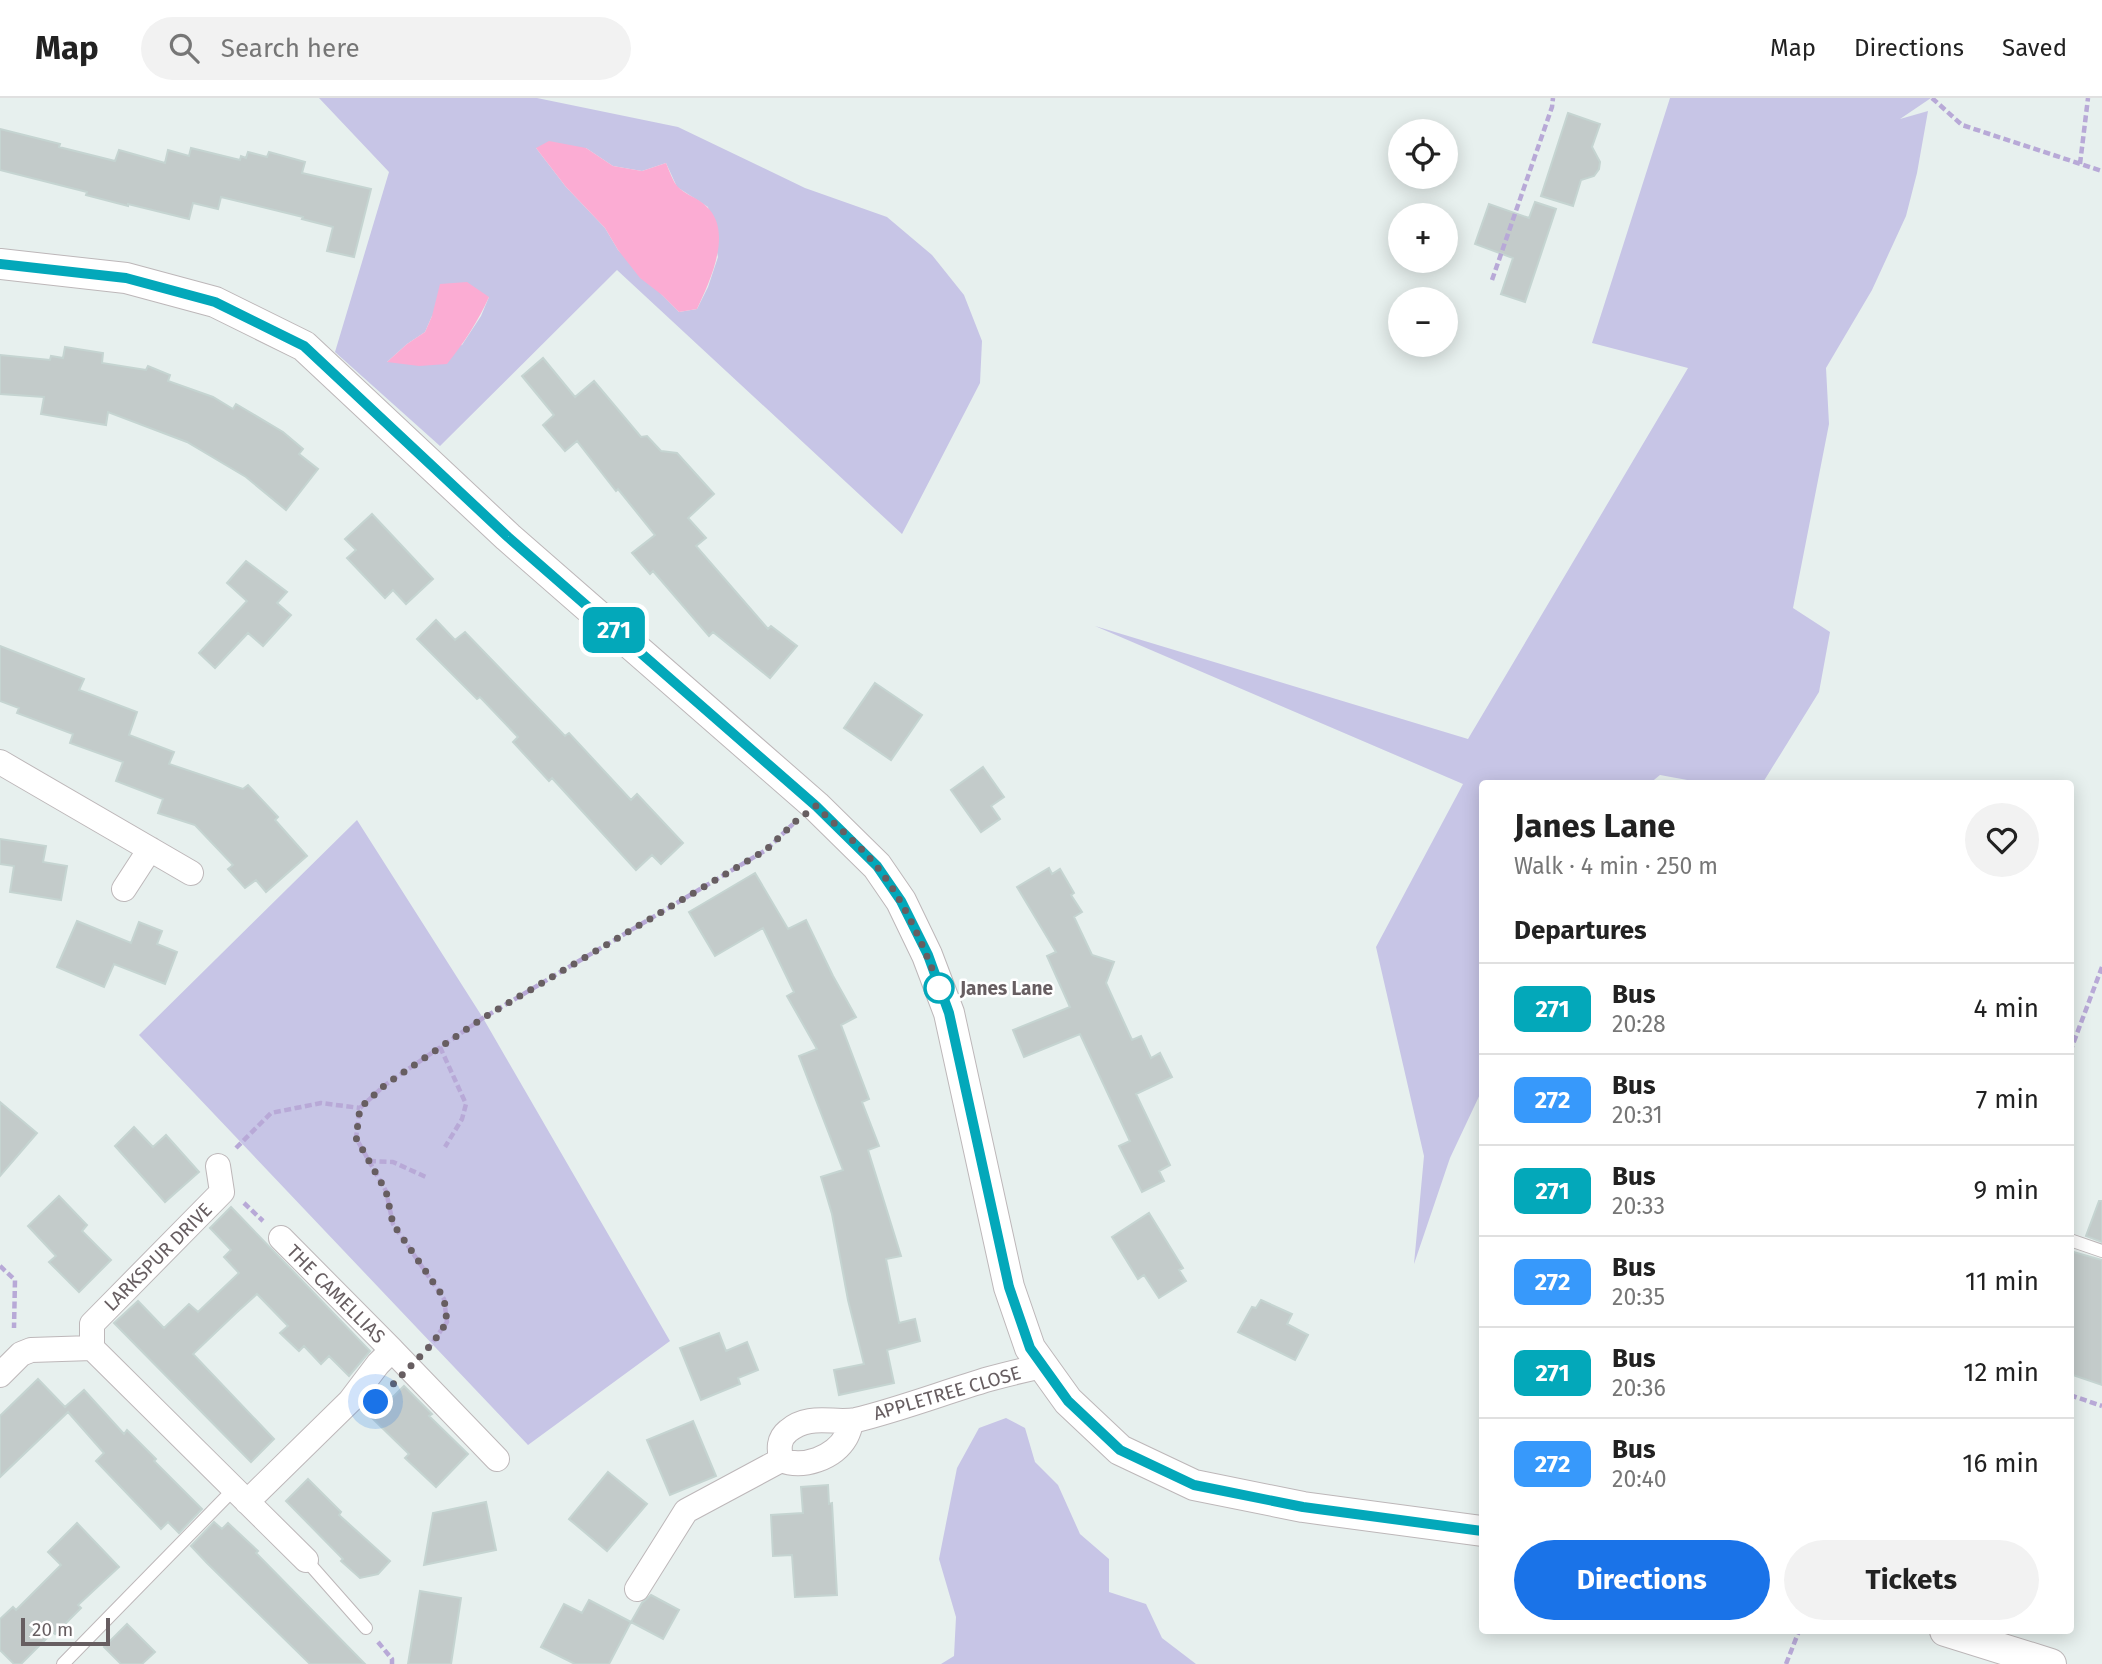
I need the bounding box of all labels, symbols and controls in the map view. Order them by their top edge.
search box [141,17,631,80]
text: Map [35,28,99,68]
icon: search [165,29,203,67]
text: Search here [221,33,360,64]
text: Map [1770,34,1816,62]
text: Directions [1854,34,1964,62]
text: Saved [2002,34,2067,62]
map controls [1388,119,1458,357]
button: locate [1388,119,1458,189]
button: + [1388,203,1458,273]
button: − [1388,287,1458,357]
line badge: 271 [574,607,654,653]
text: 271 [597,616,631,644]
button: heart [1965,803,2039,877]
text: Janes Lane [1514,806,1676,846]
text: Walk · 4 min · 250 m [1514,852,1718,880]
text: Departures [1514,915,1647,946]
marker: Janes Lane [924,973,954,1003]
place label: Janes Lane [959,977,1053,1000]
text: Bus [1612,979,1655,1010]
text: 4 min [1973,993,2039,1024]
text: 271 [1535,995,1570,1023]
text: 20:28 [1612,1010,1666,1038]
text: Bus [1612,1070,1655,1101]
text: 7 min [1976,1084,2039,1115]
text: 272 [1535,1086,1570,1114]
text: 20:31 [1612,1101,1663,1129]
text: Bus [1612,1161,1655,1192]
text: 9 min [1974,1175,2039,1206]
text: 271 [1535,1177,1570,1205]
text: 20:33 [1612,1192,1665,1220]
street label: LARKSPUR DRIVE [99,1198,217,1316]
street label: THE CAMELLIAS [282,1240,390,1348]
text: Bus [1612,1252,1655,1283]
text: 11 min [1965,1266,2039,1297]
text: 272 [1535,1268,1570,1296]
text: 20:35 [1612,1283,1665,1311]
text: Bus [1612,1343,1655,1374]
text: 12 min [1963,1357,2039,1388]
text: 271 [1535,1359,1570,1387]
street label: APPLETREE CLOSE [871,1361,1023,1425]
text: 20:36 [1612,1374,1666,1402]
your location [358,1384,393,1419]
text: Bus [1612,1434,1655,1465]
text: 16 min [1962,1448,2039,1479]
text: 272 [1535,1450,1570,1478]
text: 20:40 [1612,1465,1667,1493]
button: Directions [1514,1540,1770,1620]
button: Tickets [1784,1540,2039,1620]
scale bar [21,1615,110,1647]
text: 20 m [32,1618,73,1641]

